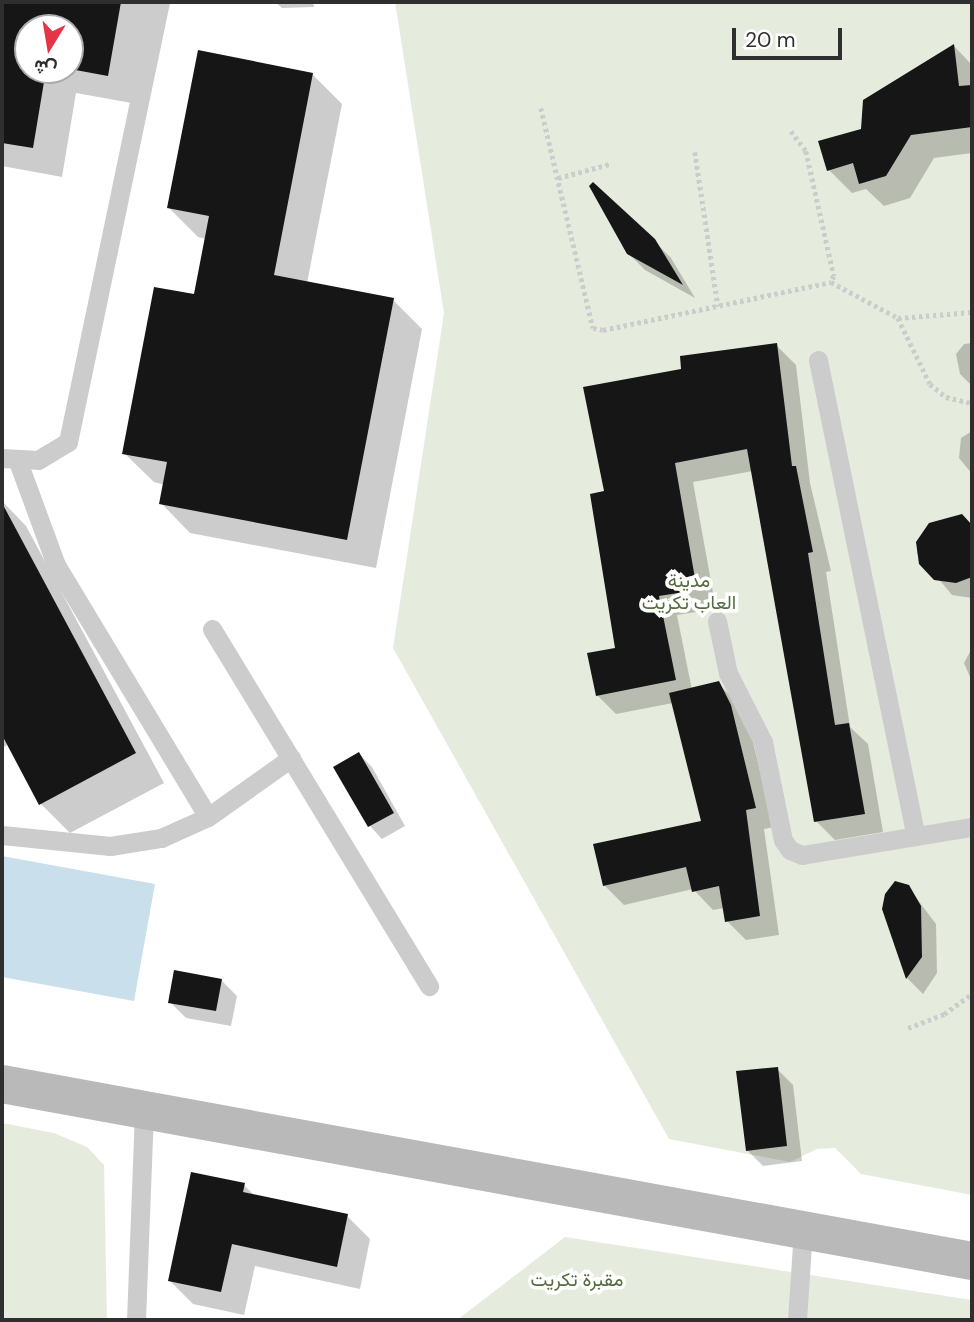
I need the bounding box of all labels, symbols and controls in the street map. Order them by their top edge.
north arrow [14,14,84,84]
scale bar [736,14,846,58]
text: 20 m [745,26,796,54]
text: ش [32,54,59,83]
park label: مدينة العاب تكريت [642,570,736,614]
park label: مقبرة تكريت [531,1269,623,1291]

